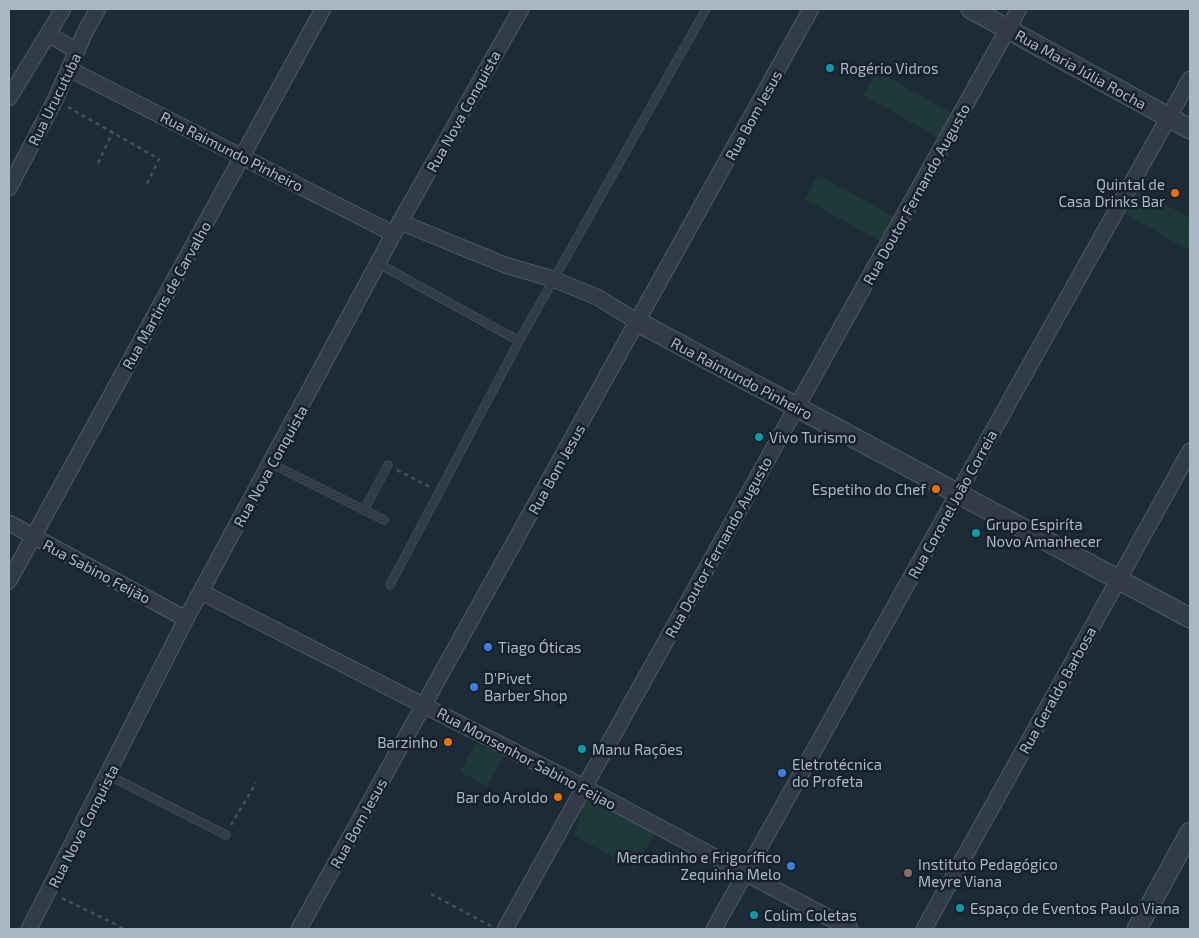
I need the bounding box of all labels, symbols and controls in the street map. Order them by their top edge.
street label: Rua Maria Júlia Rocha [1012,25,1150,113]
street label: Rua Nova Conquista [422,47,504,175]
street label: Rua Urucutuba [24,50,84,148]
place label: Rogério Vidros [840,59,939,77]
marker: Rogério Vidros [824,62,836,74]
street label: Rua Bom Jesus [721,67,785,163]
street label: Rua Doutor Fernando Augusto [859,100,973,288]
street label: Rua Raimundo Pinheiro [158,107,306,195]
place label: Quintal de Casa Drinks Bar [1058,175,1165,210]
marker: Quintal de Casa Drinks Bar [1169,187,1181,199]
street label: Rua Martins de Carvalho [118,218,214,372]
street label: Rua Raimundo Pinheiro [668,333,816,423]
street label: Rua Nova Conquista [229,402,311,530]
street label: Rua Bom Jesus [524,421,588,517]
street label: Rua Coronel João Correia [904,426,1000,582]
place label: Vivo Turismo [769,428,856,446]
marker: Vivo Turismo [753,431,765,443]
street label: Rua Doutor Fernando Augusto [661,453,775,641]
place label: Espetiho do Chef [812,480,926,498]
marker: Espetiho do Chef [930,483,942,495]
place label: Grupo Espiríta Novo Amanhecer [986,515,1102,550]
marker: Grupo Espiríta Novo Amanhecer [970,527,982,539]
street label: Rua Sabino Feijão [40,535,154,608]
street label: Rua Geraldo Barbosa [1015,623,1099,757]
place label: Tiago Óticas [498,638,582,656]
marker: Tiago Óticas [482,641,494,653]
place label: D'Pivet Barber Shop [484,669,568,704]
marker: D'Pivet Barber Shop [468,681,480,693]
street label: Rua Monsenhor Sabino Feijao [434,703,620,814]
place label: Barzinho [377,733,438,751]
marker: Barzinho [442,736,454,748]
place label: Manu Rações [592,740,683,759]
marker: Manu Rações [576,743,588,755]
place label: Eletrotécnica do Profeta [792,755,882,790]
street label: Rua Nova Conquista [44,761,122,891]
marker: Eletrotécnica do Profeta [776,767,788,779]
street label: Rua Bom Jesus [326,775,390,871]
place label: Bar do Aroldo [456,788,548,806]
marker: Bar do Aroldo [552,791,564,803]
place label: Mercadinho e Frigorífico Zequinha Melo [616,848,781,883]
place label: Instituto Pedagógico Meyre Viana [918,855,1058,890]
marker: Mercadinho e Frigorífico Zequinha Melo [785,860,797,872]
marker: Instituto Pedagógico Meyre Viana [902,867,914,879]
place label: Espaço de Eventos Paulo Viana [970,899,1180,918]
marker: Espaço de Eventos Paulo Viana [954,902,966,914]
place label: Colim Coletas [764,906,857,924]
marker: Colim Coletas [748,909,760,921]

